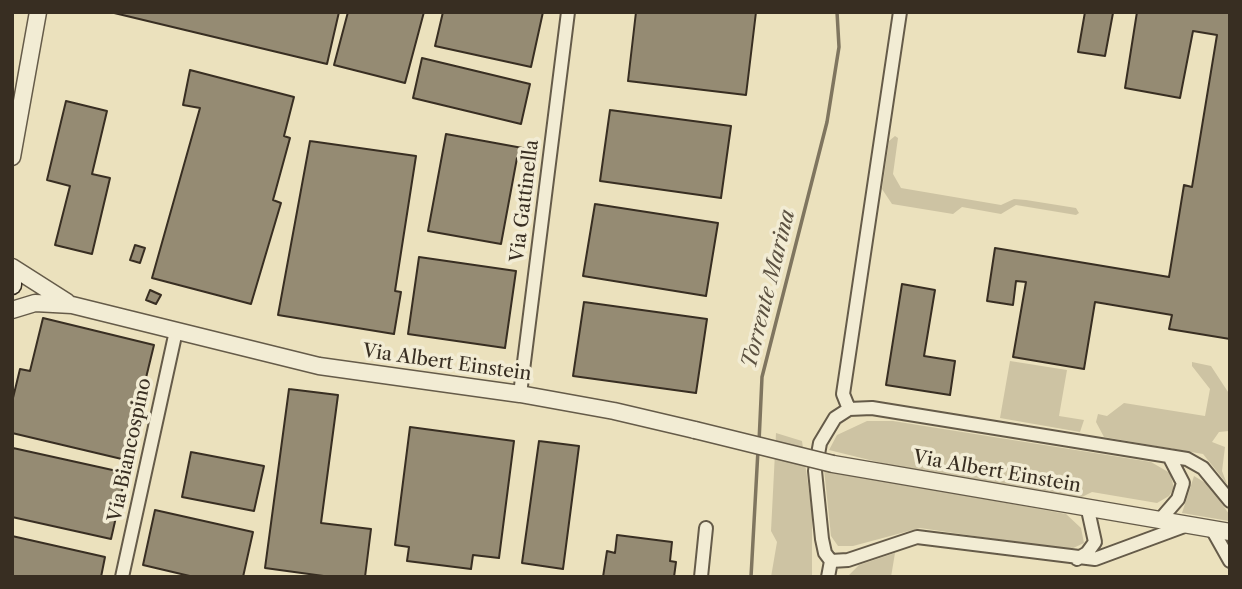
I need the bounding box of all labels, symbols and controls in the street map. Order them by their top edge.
street label: Via Gattinella [506,139,544,263]
water label: Torrente Marina [737,207,801,371]
street label: Via Albert Einstein [361,340,533,386]
street label: Via Biancospino [104,376,156,524]
street label: Via Albert Einstein [911,446,1083,498]

